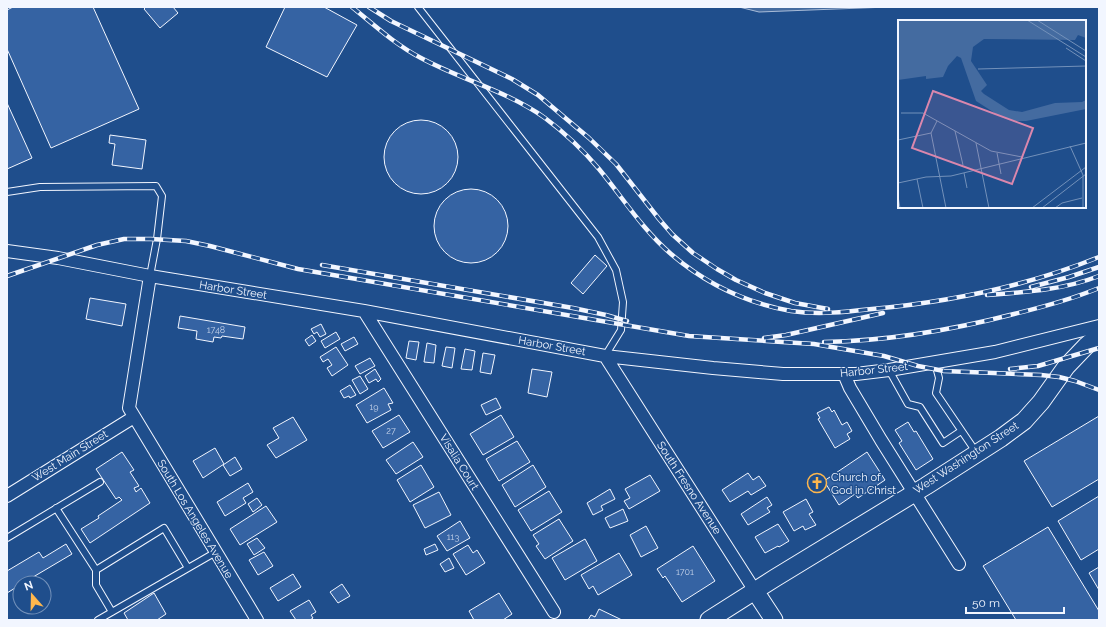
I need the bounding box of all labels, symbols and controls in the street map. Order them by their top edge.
inset map [898,20,1086,208]
street label: Harbor Street [198,278,268,302]
house number: 1748 [207,325,225,335]
street label: Harbor Street [517,334,587,358]
street label: Harbor Street [839,360,909,380]
house number: 19 [369,402,379,412]
street label: West Washington Street [911,419,1021,497]
house number: 27 [386,426,396,436]
street label: West Main Street [30,427,110,484]
street label: Visalia Court [437,432,482,493]
street label: South Fresno Avenue [654,439,724,537]
street label: South Los Angeles Avenue [154,457,236,581]
place label: Church of God in Christ [831,471,896,497]
church icon: Church of God in Christ [806,472,828,494]
house number: 113 [447,532,459,542]
house number: 1701 [676,567,694,577]
north arrow [12,575,52,615]
text: N [23,579,35,594]
scale bar [966,589,1064,615]
text: 50 m [972,596,1000,610]

